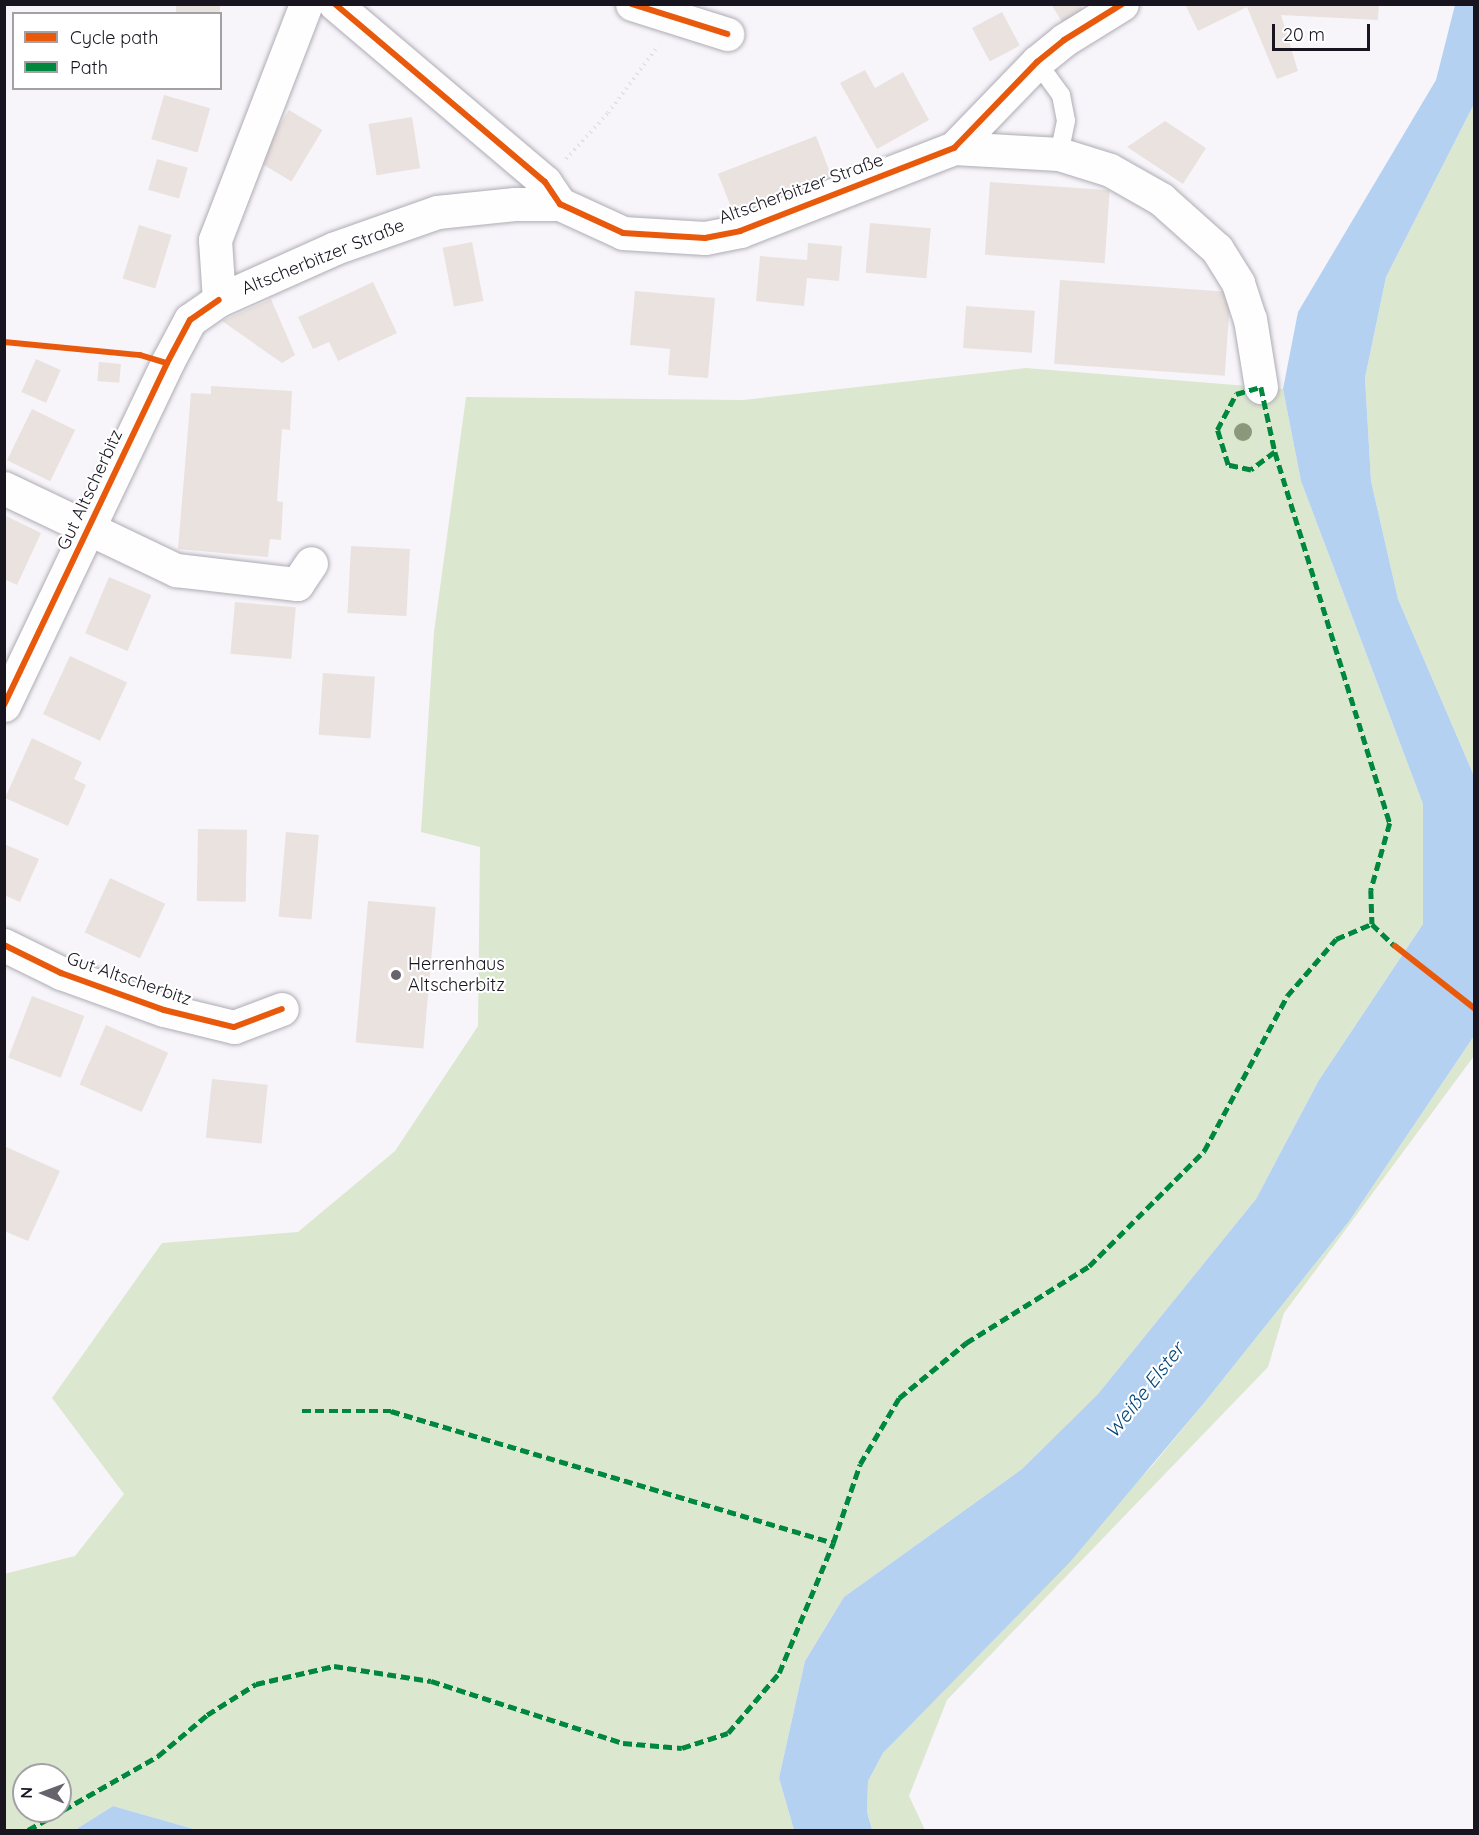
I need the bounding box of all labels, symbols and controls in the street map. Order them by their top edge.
legend [12,12,222,90]
scale bar [1275,12,1372,50]
text: 20 m [1283,23,1325,46]
text: Cycle path [70,26,158,49]
text: Path [70,56,108,79]
street label: Altscherbitzer Straße [716,149,886,229]
street label: Altscherbitzer Straße [239,214,407,300]
street label: Gut Altscherbitz [53,426,127,554]
street label: Gut Altscherbitz [64,948,194,1010]
place label: Herrenhaus Altscherbitz [408,954,505,996]
marker: Herrenhaus Altscherbitz [389,968,403,982]
water label: Weiße Elster [1099,1337,1189,1443]
north arrow [12,1763,72,1823]
text: N [16,1787,36,1799]

